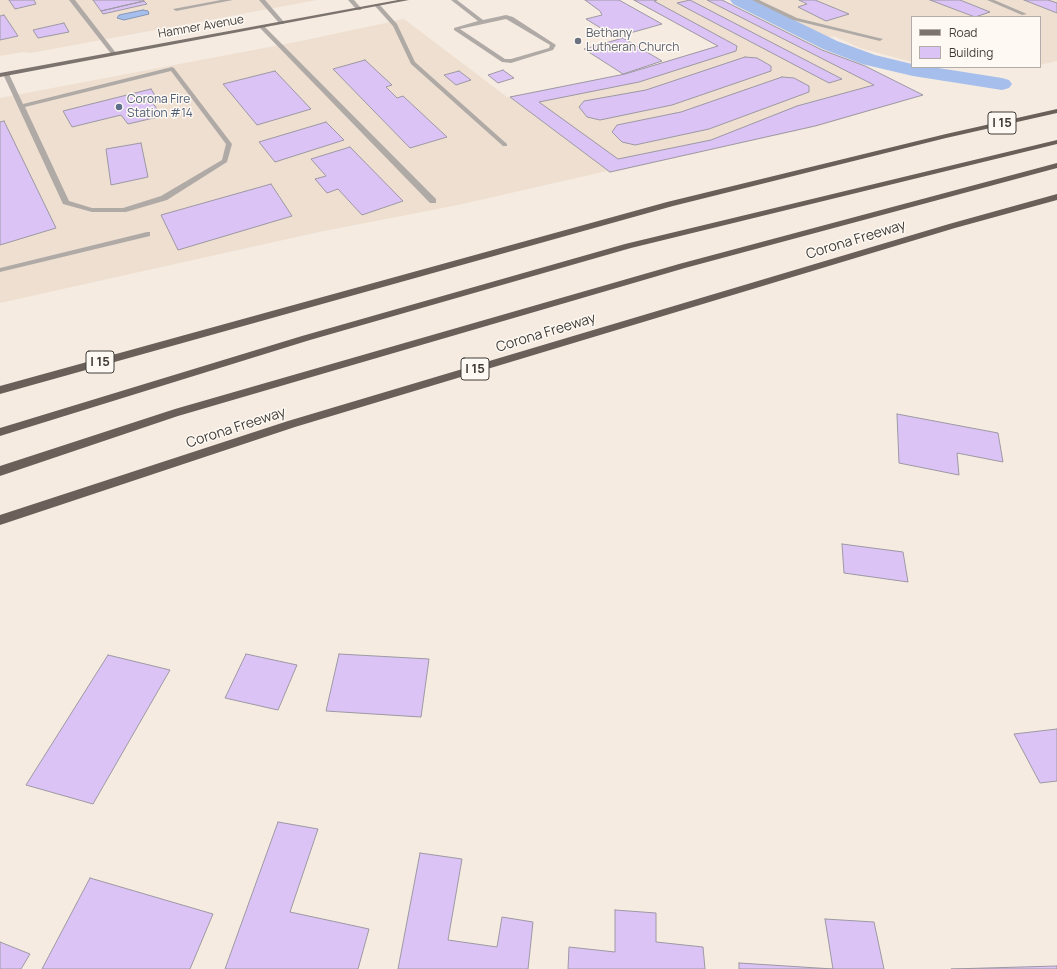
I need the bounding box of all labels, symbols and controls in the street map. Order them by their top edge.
street label: Hamner Avenue [157,12,245,42]
legend [911,16,1041,68]
text: Road [949,24,977,41]
place label: Bethany Lutheran Church [586,27,679,55]
marker: Bethany Lutheran Church [573,36,583,46]
text: Building [949,44,993,61]
place label: Corona Fire Station #14 [127,93,193,121]
marker: Corona Fire Station #14 [114,102,124,112]
road number: I 15 [988,112,1016,134]
street label: Corona Freeway [804,217,908,263]
street label: Corona Freeway [494,310,598,356]
road number: I 15 [86,351,114,373]
road number: I 15 [461,358,489,380]
street label: Corona Freeway [184,404,288,452]

